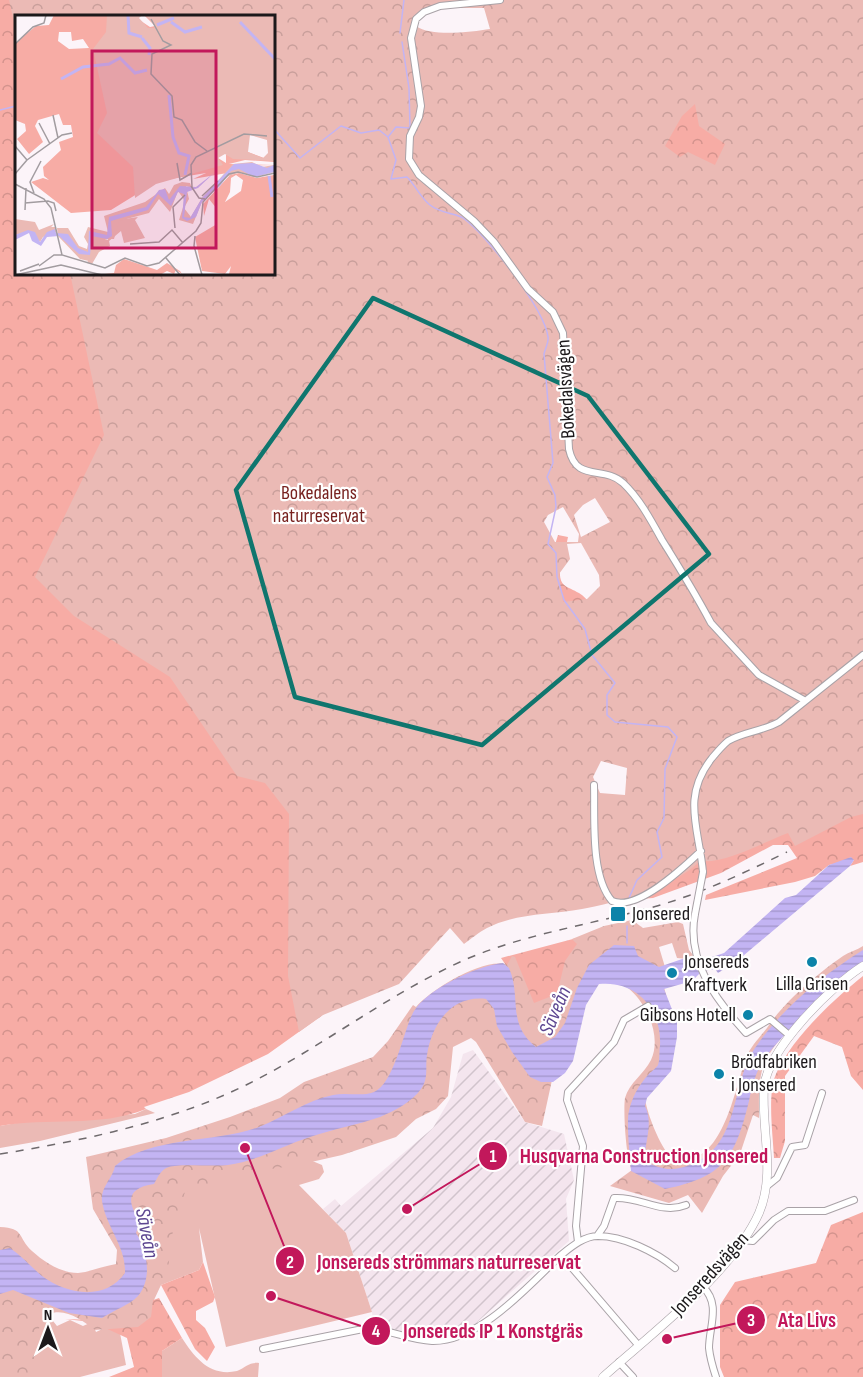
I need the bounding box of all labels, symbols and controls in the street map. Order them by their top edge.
inset map [15,15,274,274]
street label: Bokedalsvägen [551,339,581,439]
park label: Bokedalens naturreservat [273,481,365,528]
place label: Jonsered [631,902,690,926]
marker: Jonsered [609,905,627,923]
place label: Jonsereds Kraftverk [683,950,749,997]
marker: Lilla Grisen [805,955,819,969]
marker: Jonsereds Kraftverk [665,966,679,980]
place label: Lilla Grisen [776,972,848,996]
water label: Säveån [534,983,576,1039]
place label: Gibsons Hotell [640,1003,736,1027]
marker: Gibsons Hotell [741,1008,755,1022]
place label: Brödfabriken i Jonsered [731,1050,817,1097]
marker: Brödfabriken i Jonsered [712,1067,726,1081]
callout: Husqvarna Construction Jonsered [478,1136,780,1175]
text: Husqvarna Construction Jonsered [520,1144,768,1169]
text: 1 [489,1146,497,1167]
water label: Säveån [130,1206,164,1260]
street label: Jonseredsvägen [665,1227,754,1322]
callout: Jonsereds strömmars naturreservat [275,1242,593,1281]
text: Jonsereds strömmars naturreservat [316,1250,581,1275]
text: 2 [286,1252,294,1273]
north arrow [18,1299,78,1359]
callout: Ata Livs [736,1301,848,1340]
text: N [44,1306,52,1325]
text: Ata Livs [777,1308,836,1333]
text: 3 [747,1310,755,1331]
callout: Jonsereds IP 1 Konstgräs [361,1311,595,1350]
text: Jonsereds IP 1 Konstgräs [402,1319,583,1344]
text: 4 [372,1321,381,1342]

